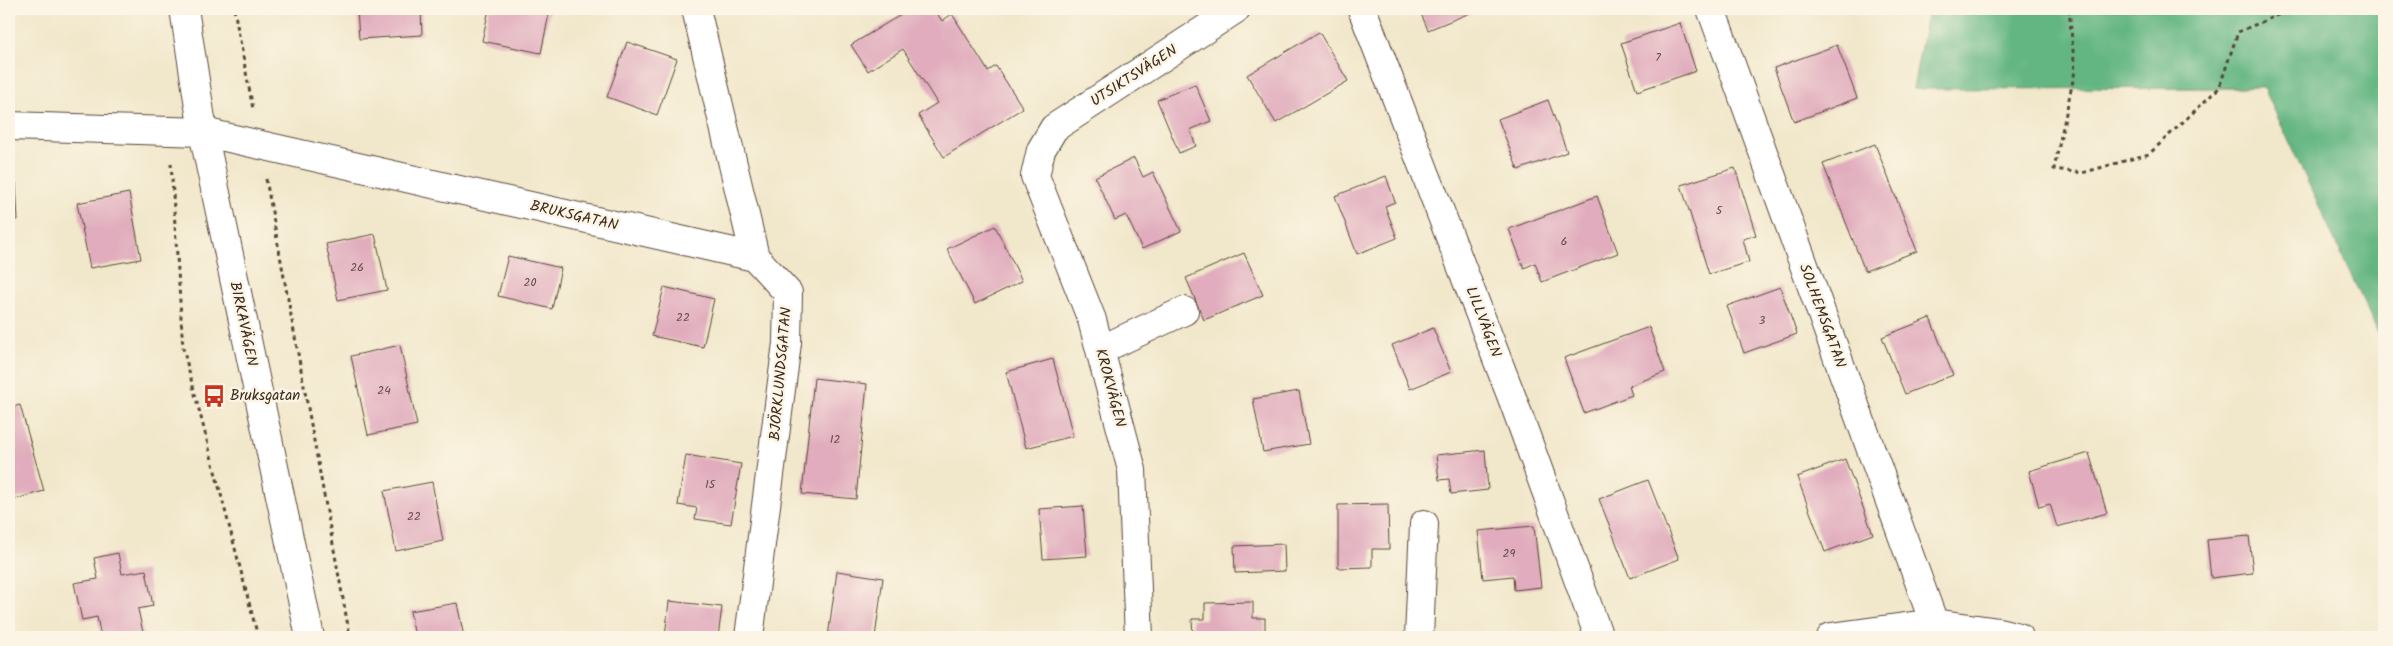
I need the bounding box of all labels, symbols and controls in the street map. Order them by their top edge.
street label: UTSIKTSVÄGEN [1086,39,1182,113]
house number: 7 [1655,48,1661,67]
street label: BRUKSGATAN [528,194,620,238]
house number: 5 [1716,201,1724,220]
house number: 6 [1561,232,1567,251]
house number: 26 [350,258,364,277]
street label: SOLHEMSGATAN [1792,260,1852,372]
house number: 20 [524,273,536,292]
street label: BIRKAVÄGEN [222,279,264,369]
street label: LILLVÄGEN [1458,283,1508,361]
street label: BJÖRKLUNDSGATAN [763,306,799,442]
house number: 22 [676,308,690,327]
house number: 3 [1759,311,1766,330]
street label: KROKVÄGEN [1088,346,1132,430]
house number: 24 [377,381,391,400]
bus stop icon: Bruksgatan [201,383,227,409]
place label: Bruksgatan [230,384,300,408]
house number: 12 [830,430,840,449]
house number: 15 [705,475,717,494]
house number: 22 [407,507,421,526]
house number: 29 [1503,544,1516,563]

